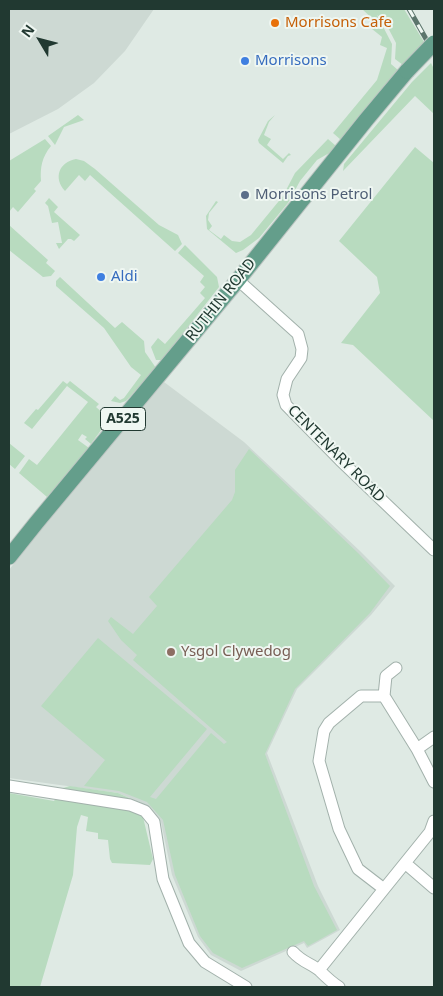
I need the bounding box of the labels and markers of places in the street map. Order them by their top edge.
place label: Morrisons Cafe [285,14,392,32]
marker: Morrisons Cafe [269,17,281,29]
place label: Morrisons [255,52,327,70]
marker: Morrisons [239,55,251,67]
place label: Morrisons Petrol [255,186,372,204]
marker: Morrisons Petrol [239,189,251,201]
place label: Aldi [111,268,138,286]
marker: Aldi [95,271,107,283]
place label: Ysgol Clywedog [181,643,291,661]
marker: Ysgol Clywedog [165,646,177,658]

